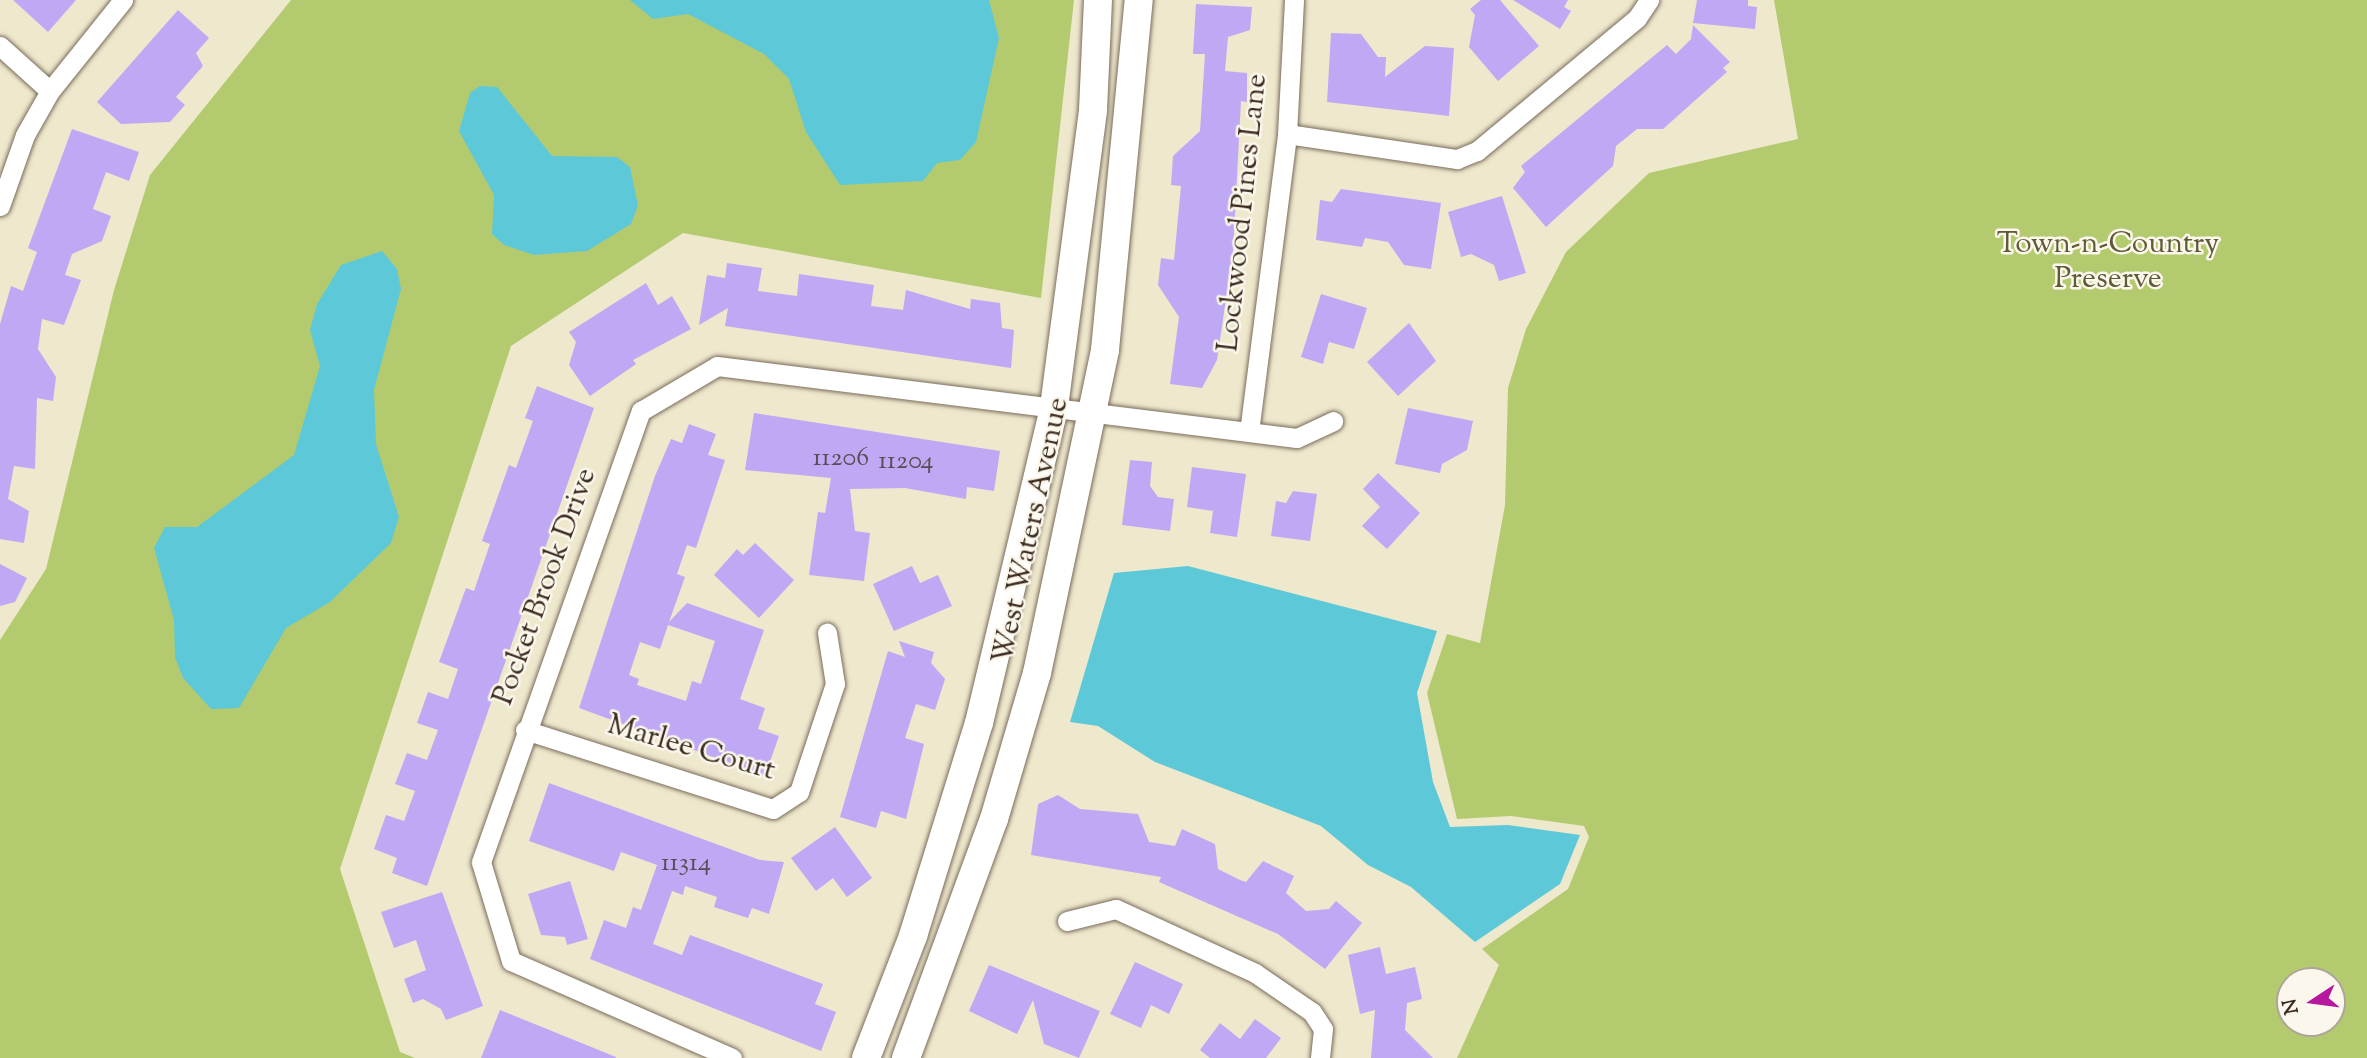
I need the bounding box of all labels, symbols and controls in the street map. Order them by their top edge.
street label: Lockwood Pines Lane [1211,72,1277,354]
park label: Town-n-Country Preserve [1997,227,2219,298]
street label: West Waters Avenue [986,394,1078,668]
house number: 11206 [813,443,869,475]
house number: 11204 [878,446,934,478]
street label: Pocket Brook Drive [486,464,606,710]
street label: Marlee Court [603,708,779,790]
house number: 11314 [661,848,711,880]
north arrow [2276,967,2346,1037]
text: N [2277,996,2307,1017]

